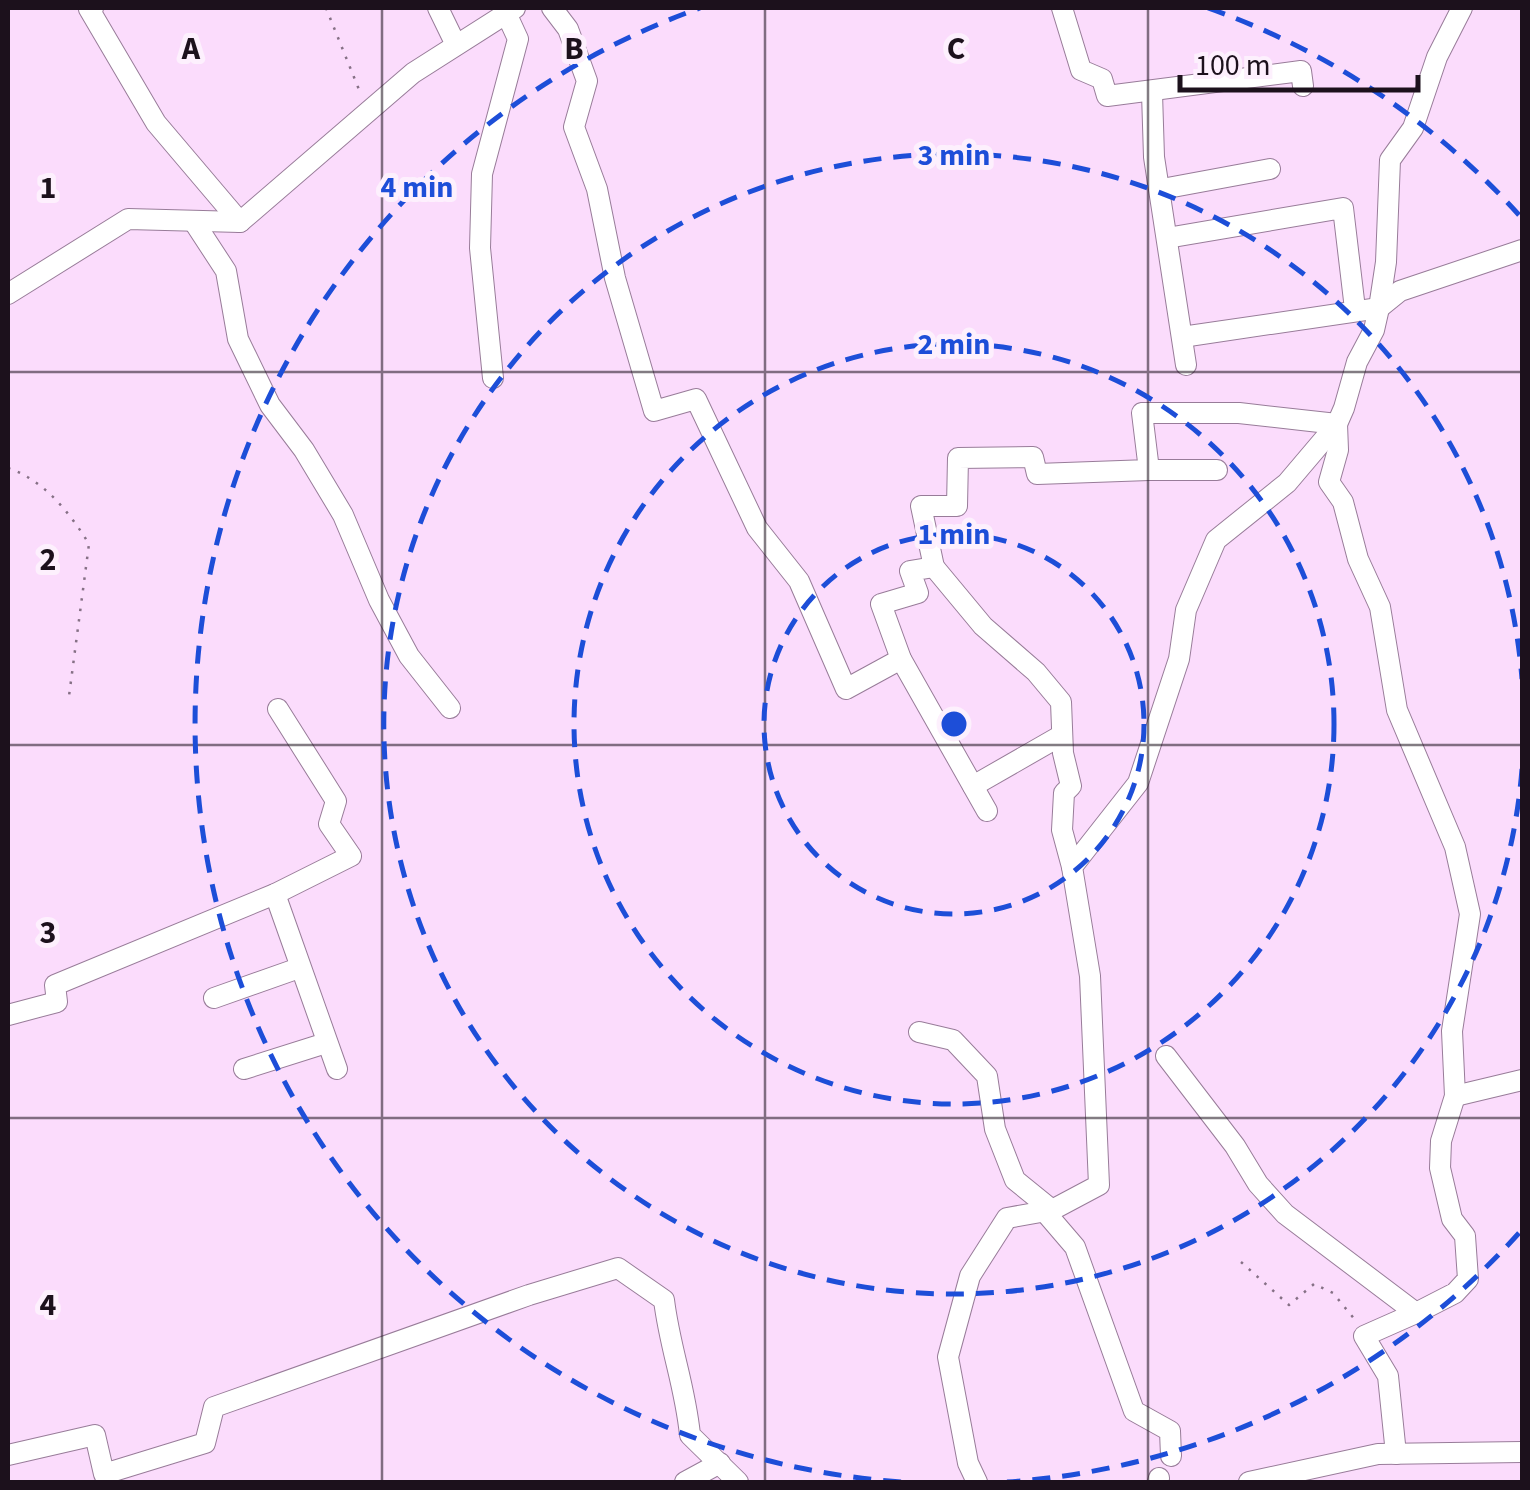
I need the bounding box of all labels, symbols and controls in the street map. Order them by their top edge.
text: A [181,26,201,72]
text: B [564,26,584,72]
text: C [947,26,965,72]
scale bar [1180,30,1418,92]
text: 100 m [1195,44,1271,87]
text: 3 min [918,134,991,177]
text: 1 [40,165,56,211]
text: 4 min [381,166,454,209]
text: 2 min [918,323,991,366]
text: 1 min [918,513,991,556]
text: 2 [40,537,56,583]
centre of rings [936,706,972,742]
text: 3 [40,910,56,956]
text: 4 [40,1282,57,1328]

